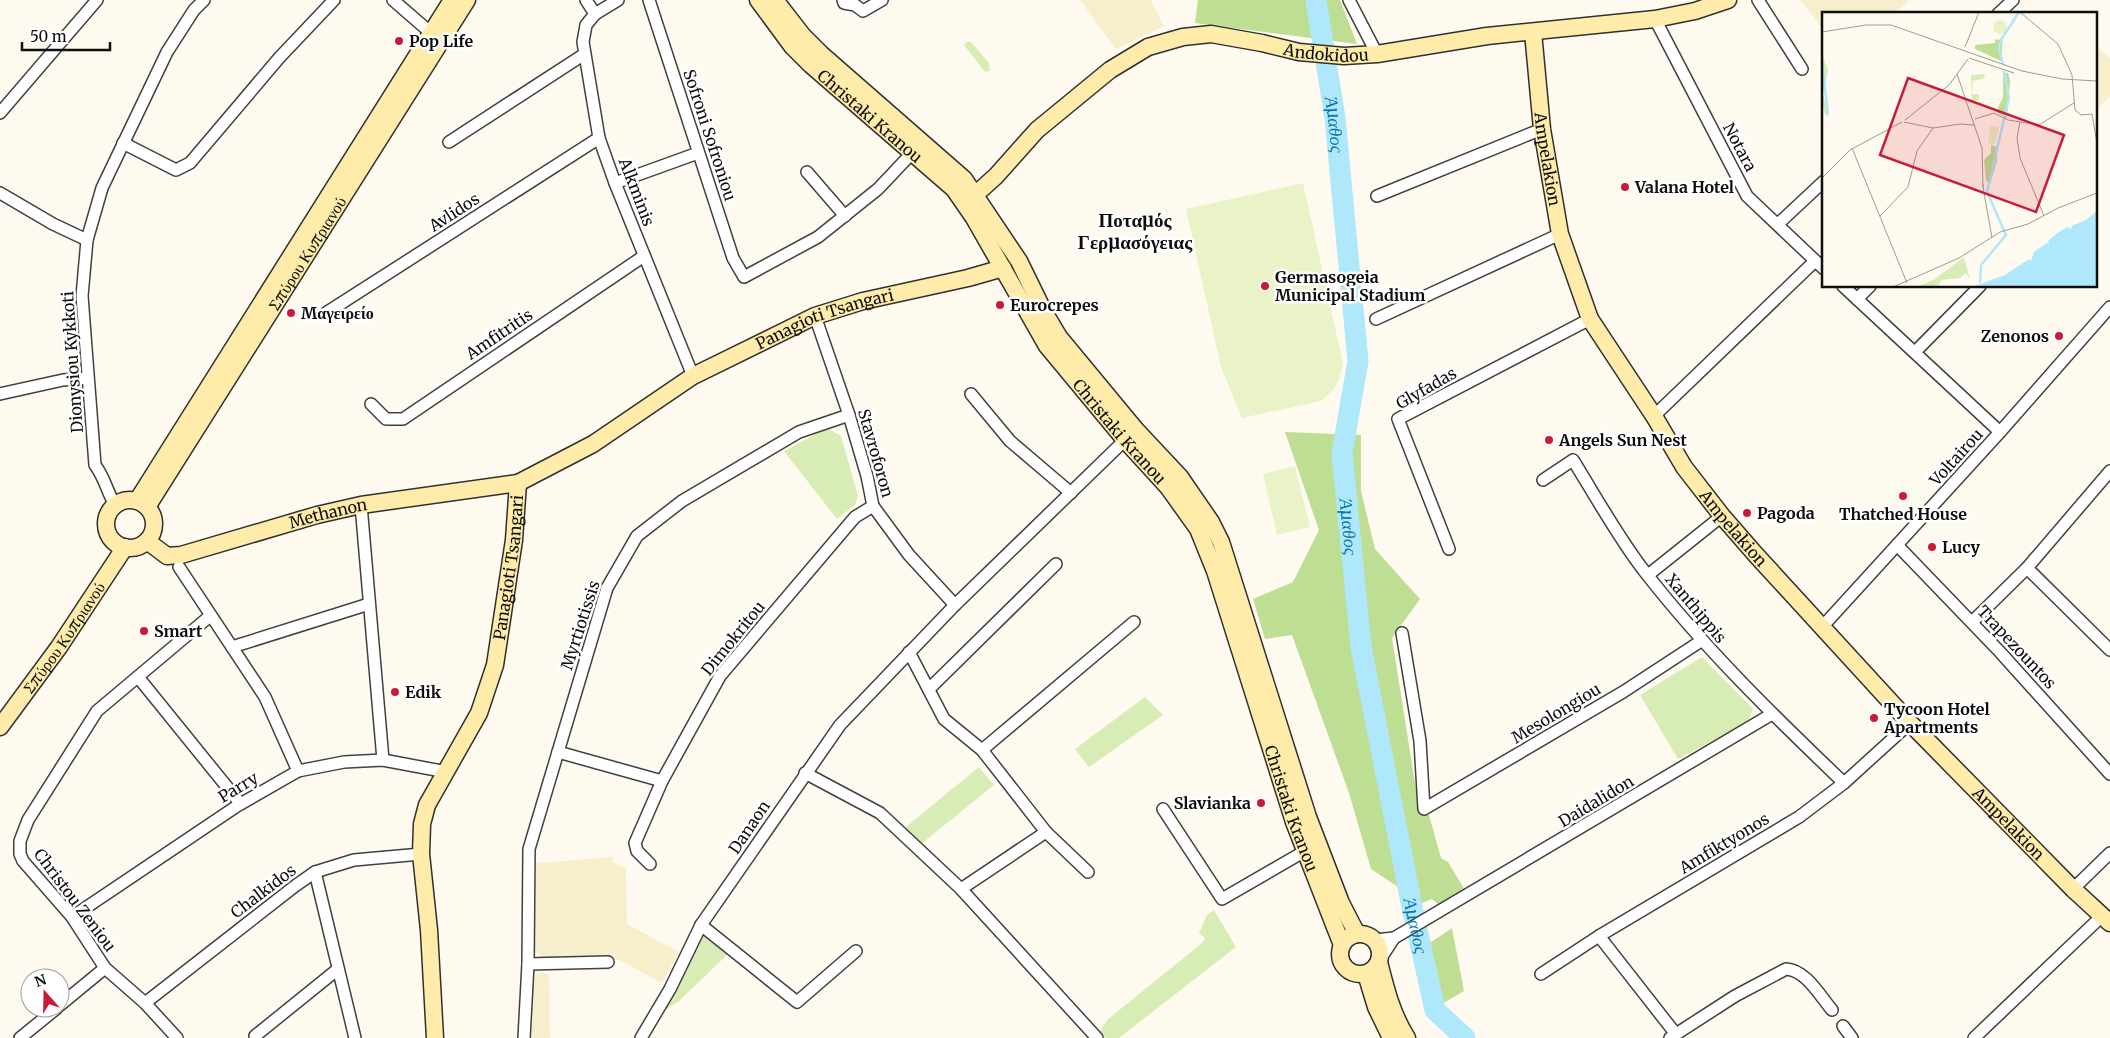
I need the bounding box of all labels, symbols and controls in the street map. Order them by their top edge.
inset map [1822,12,2098,288]
scale bar [22,20,110,52]
text: 50 m [30,27,67,46]
place label: Pop Life [409,31,473,51]
marker: Pop Life [393,35,405,47]
street label: Andokidou [1281,38,1369,66]
street label: Christaki Kranou [813,65,926,167]
street label: Sofroni Sofroniou [679,67,741,203]
water label: Άμαθος [1320,94,1350,154]
street label: Ampelakion [1530,111,1565,208]
street label: Notara [1719,119,1761,175]
street label: Alkminis [615,154,659,229]
place label: Valana Hotel [1634,177,1734,197]
marker: Valana Hotel [1619,181,1631,193]
street label: Avlidos [424,188,483,236]
street label: Σπύρου Κυπριανού [264,193,351,314]
district label: Ποταμός Γερμασόγειας [1078,208,1193,254]
place label: Germasogeia Municipal Stadium [1275,267,1425,305]
marker: Germasogeia Municipal Stadium [1259,280,1271,292]
street label: Panagioti Tsangari [752,285,895,354]
street label: Dionysiou Kykkoti [57,291,87,433]
place label: Eurocrepes [1010,295,1099,315]
marker: Eurocrepes [994,299,1006,311]
place label: Μαγειρείο [301,303,374,323]
street label: Amfitritis [461,304,536,364]
marker: Μαγειρείο [285,307,297,319]
place label: Zenonos [1981,326,2049,346]
marker: Zenonos [2053,330,2065,342]
street label: Glyfadas [1392,363,1460,413]
street label: Christaki Kranou [1069,375,1170,488]
street label: Stavroforon [854,406,898,500]
street label: Voltairou [1924,424,1987,490]
place label: Angels Sun Nest [1558,430,1688,450]
marker: Angels Sun Nest [1543,434,1555,446]
street label: Ampelakion [1695,485,1772,571]
marker: Thatched House [1897,490,1909,502]
street label: Methanon [287,494,369,533]
street label: Panagioti Tsangari [489,494,527,641]
water label: Άμαθος [1335,496,1363,557]
place label: Pagoda [1757,503,1815,523]
place label: Thatched House [1839,504,1967,524]
marker: Pagoda [1741,507,1753,519]
place label: Lucy [1942,537,1981,557]
marker: Lucy [1926,541,1938,553]
street label: Xanthippis [1661,569,1731,647]
street label: Σπύρου Κυπριανού [18,578,109,697]
street label: Myrtiotissis [556,578,604,672]
street label: Dimokritou [697,597,769,679]
street label: Trapezountos [1973,601,2061,693]
place label: Smart [154,621,203,641]
marker: Smart [138,625,150,637]
street label: Mesolongiou [1508,679,1604,747]
place label: Edik [405,682,442,702]
marker: Edik [389,686,401,698]
place label: Tycoon Hotel Apartments [1883,699,1990,737]
marker: Tycoon Hotel Apartments [1868,712,1880,724]
street label: Christaki Kranou [1260,743,1322,874]
street label: Parry [215,767,262,807]
street label: Daidalidon [1555,771,1637,831]
street label: Ampelakion [1968,782,2049,864]
place label: Slavianka [1174,793,1251,813]
street label: Danaon [724,796,774,857]
marker: Slavianka [1255,797,1267,809]
street label: Amfiktyonos [1675,808,1773,878]
street label: Christou Zeniou [30,844,120,956]
street label: Chalkidos [226,860,300,922]
water label: Άμαθος [1399,895,1434,956]
north arrow [20,968,70,1018]
text: N [32,970,49,991]

